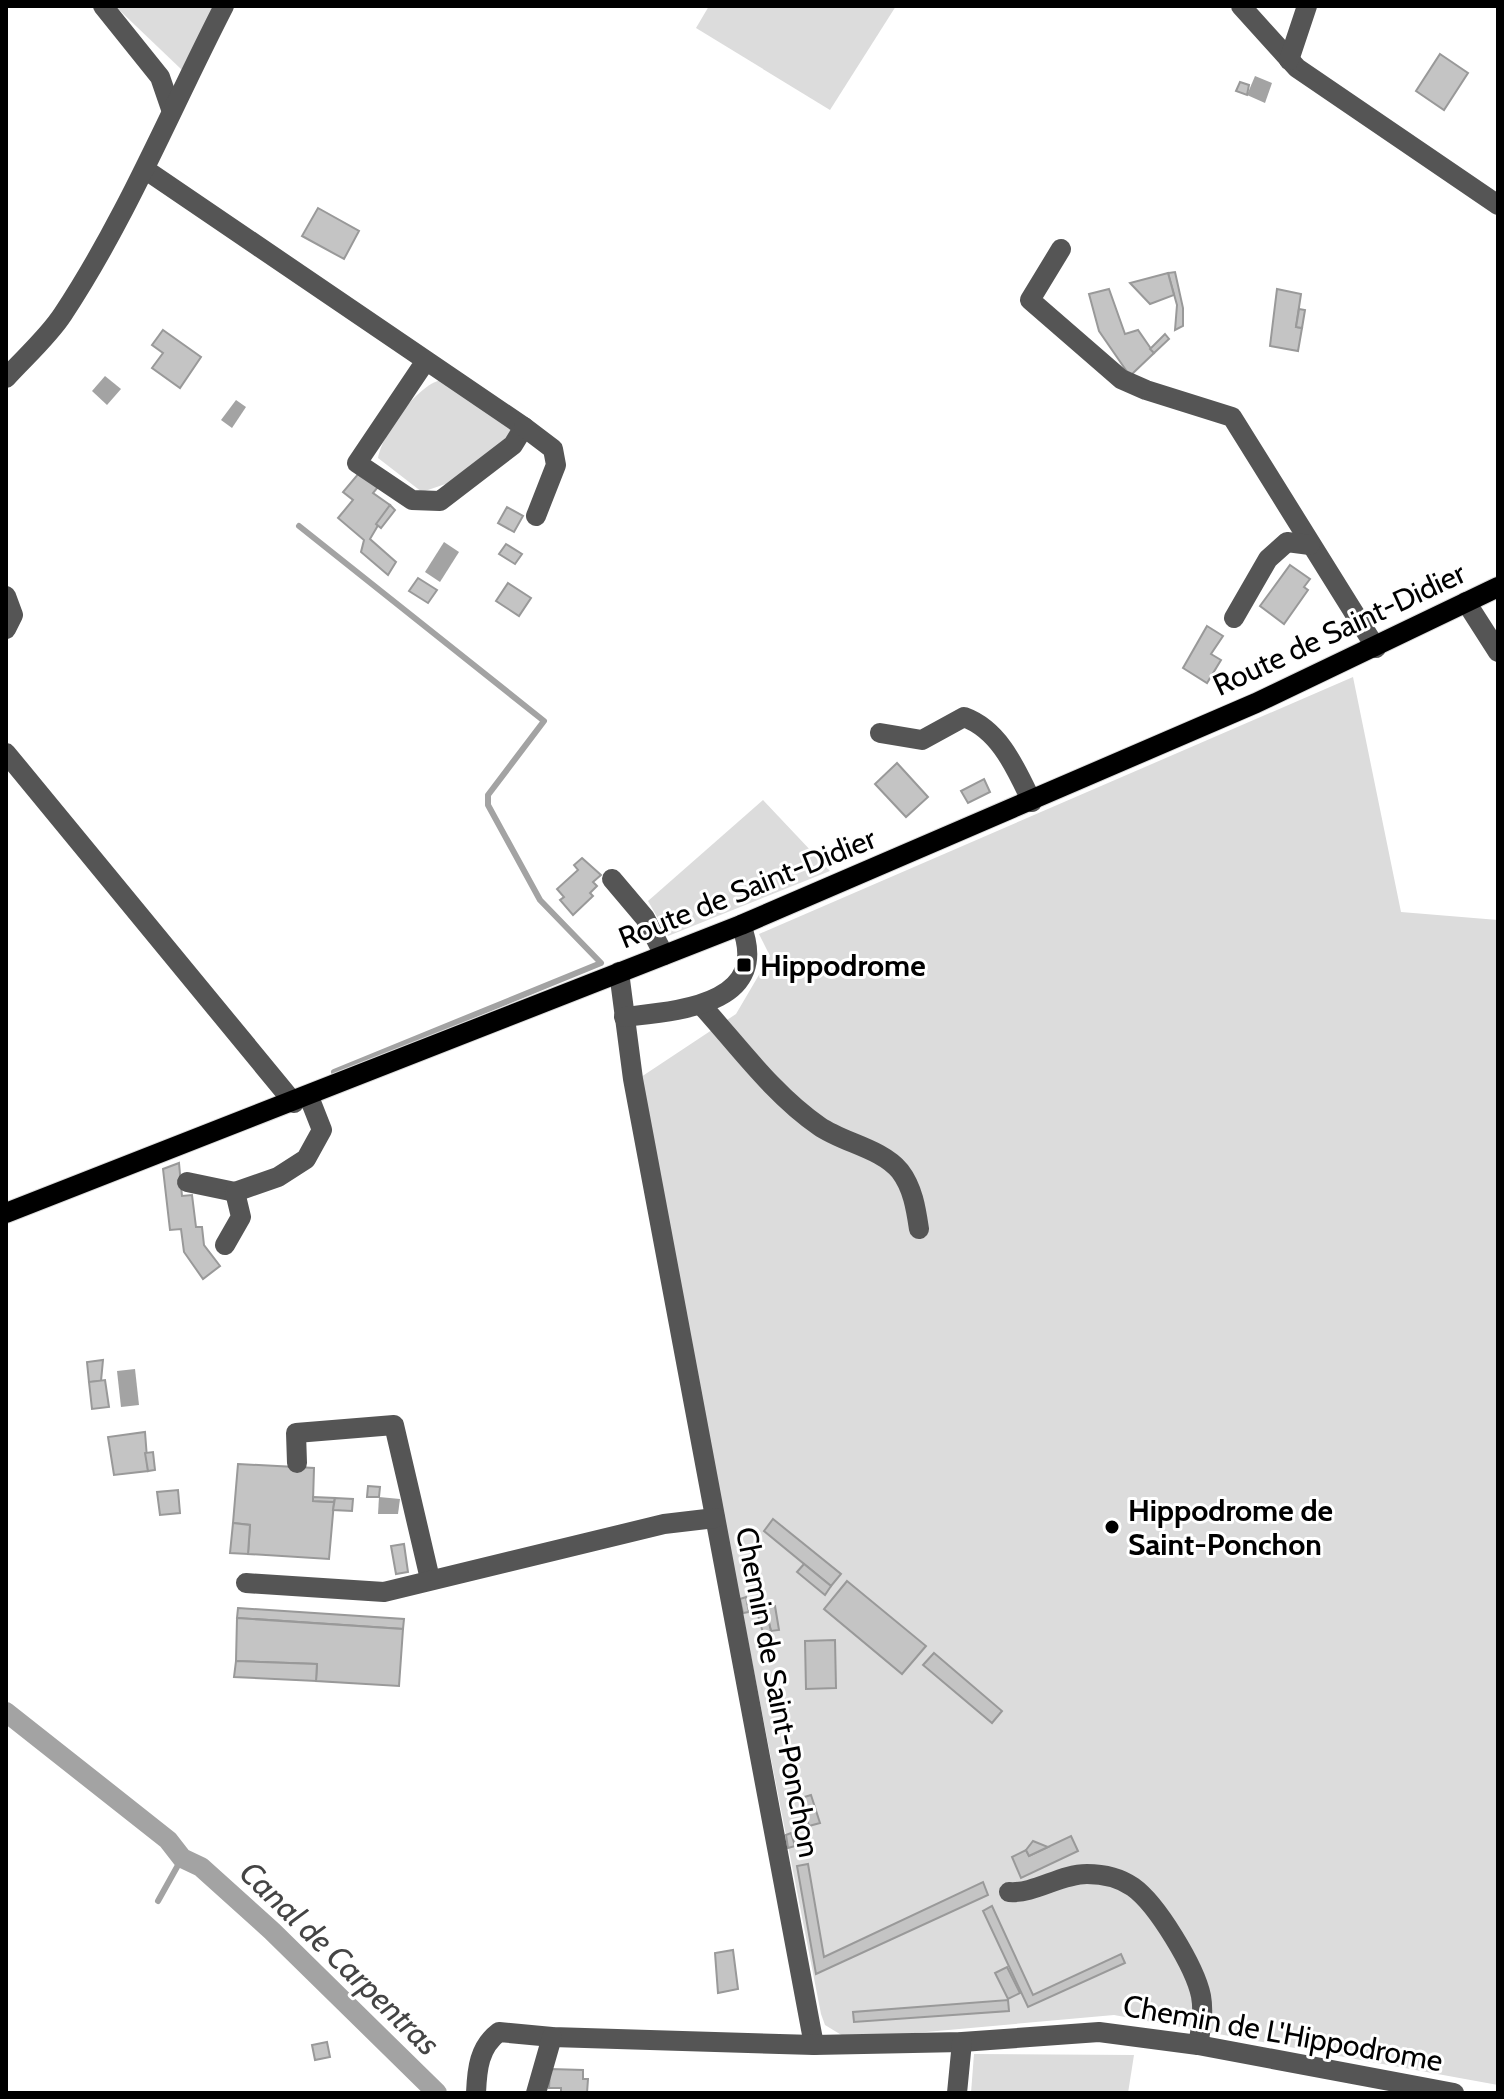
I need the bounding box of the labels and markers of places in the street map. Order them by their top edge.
place label: Hippodrome [760,947,926,984]
marker: Hippodrome [735,956,753,974]
place label: Hippodrome de Saint-Ponchon [1128,1492,1333,1563]
marker: Hippodrome de Saint-Ponchon [1103,1518,1121,1536]

